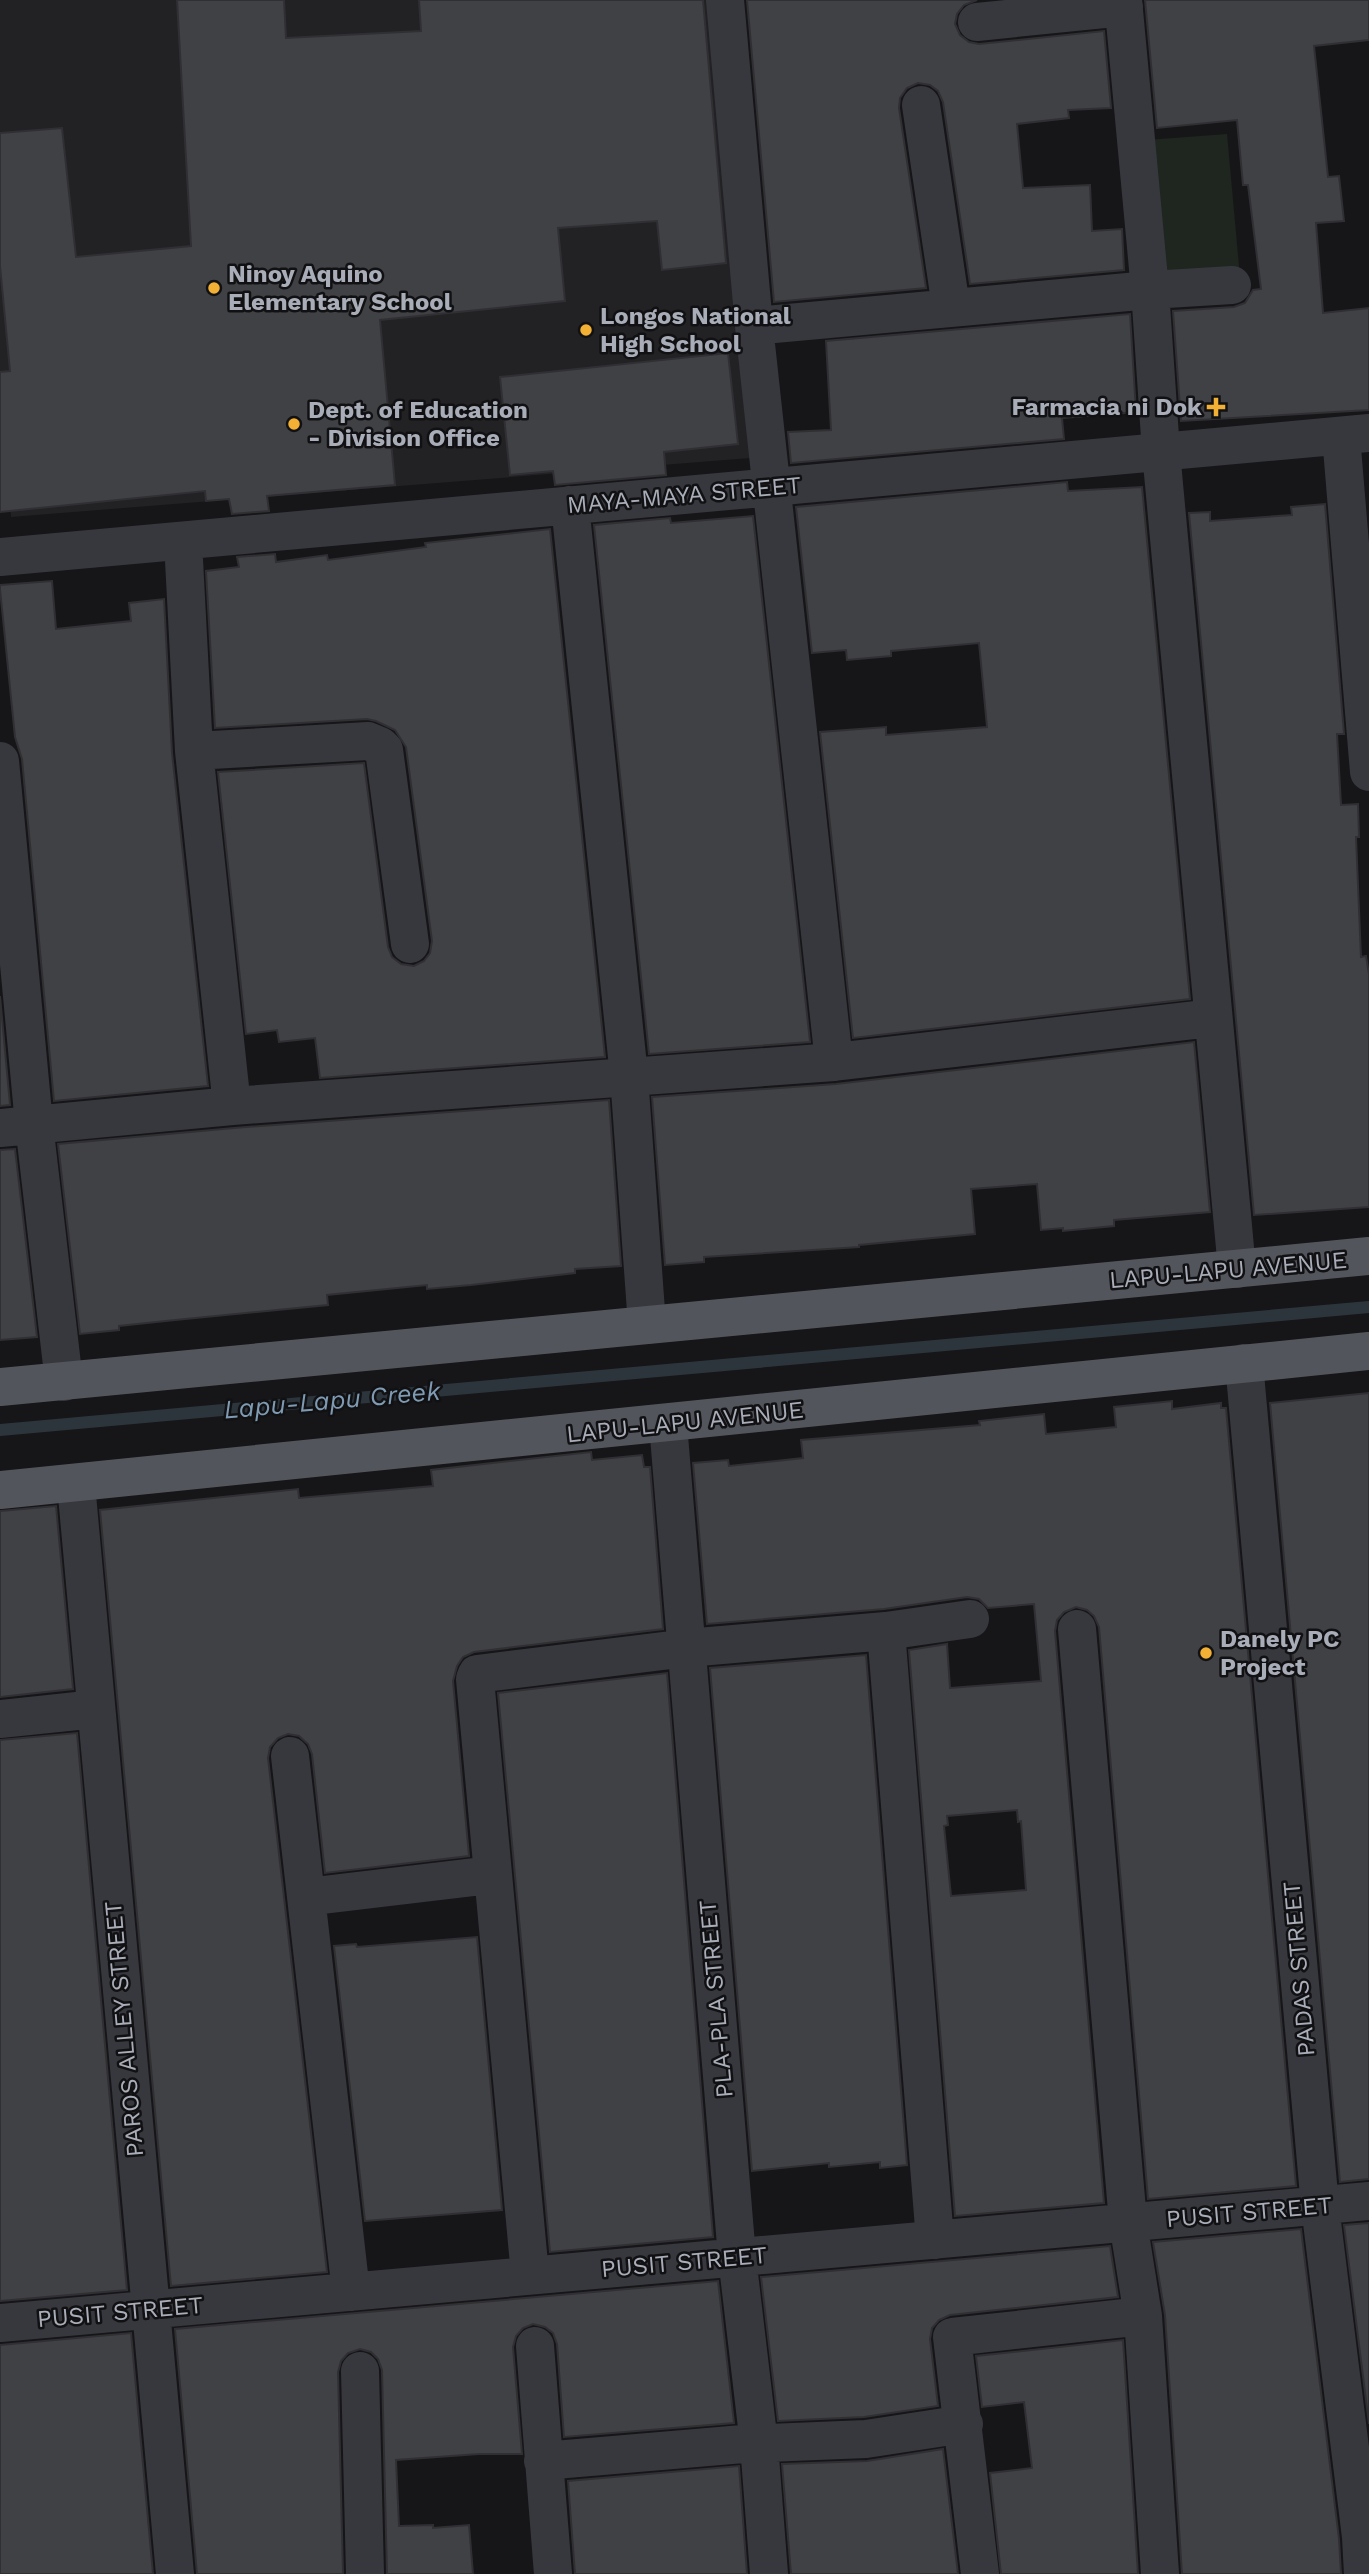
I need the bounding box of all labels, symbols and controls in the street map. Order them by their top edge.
place label: Ninoy Aquino Elementary School [228,260,452,316]
marker: Ninoy Aquino Elementary School [206,280,222,296]
place label: Longos National High School [600,302,791,358]
marker: Longos National High School [578,322,594,338]
place label: Farmacia ni Dok [1011,393,1202,421]
place label: Dept. of Education - Division Office [308,396,528,452]
marker: Farmacia ni Dok [1208,399,1224,415]
marker: Dept. of Education - Division Office [286,416,302,432]
street label: MAYA-MAYA STREET [566,471,802,519]
street label: LAPU-LAPU AVENUE [1108,1246,1348,1294]
water label: Lapu-Lapu Creek [222,1376,442,1424]
street label: LAPU-LAPU AVENUE [565,1396,805,1448]
place label: Danely PC Project [1220,1625,1339,1681]
marker: Danely PC Project [1198,1645,1214,1661]
street label: PADAS STREET [1277,1880,1321,2058]
street label: PLA-PLA STREET [693,1899,739,2099]
street label: PAROS ALLEY STREET [99,1900,149,2158]
street label: PUSIT STREET [1165,2191,1333,2233]
street label: PUSIT STREET [600,2241,768,2283]
street label: PUSIT STREET [36,2291,204,2333]

